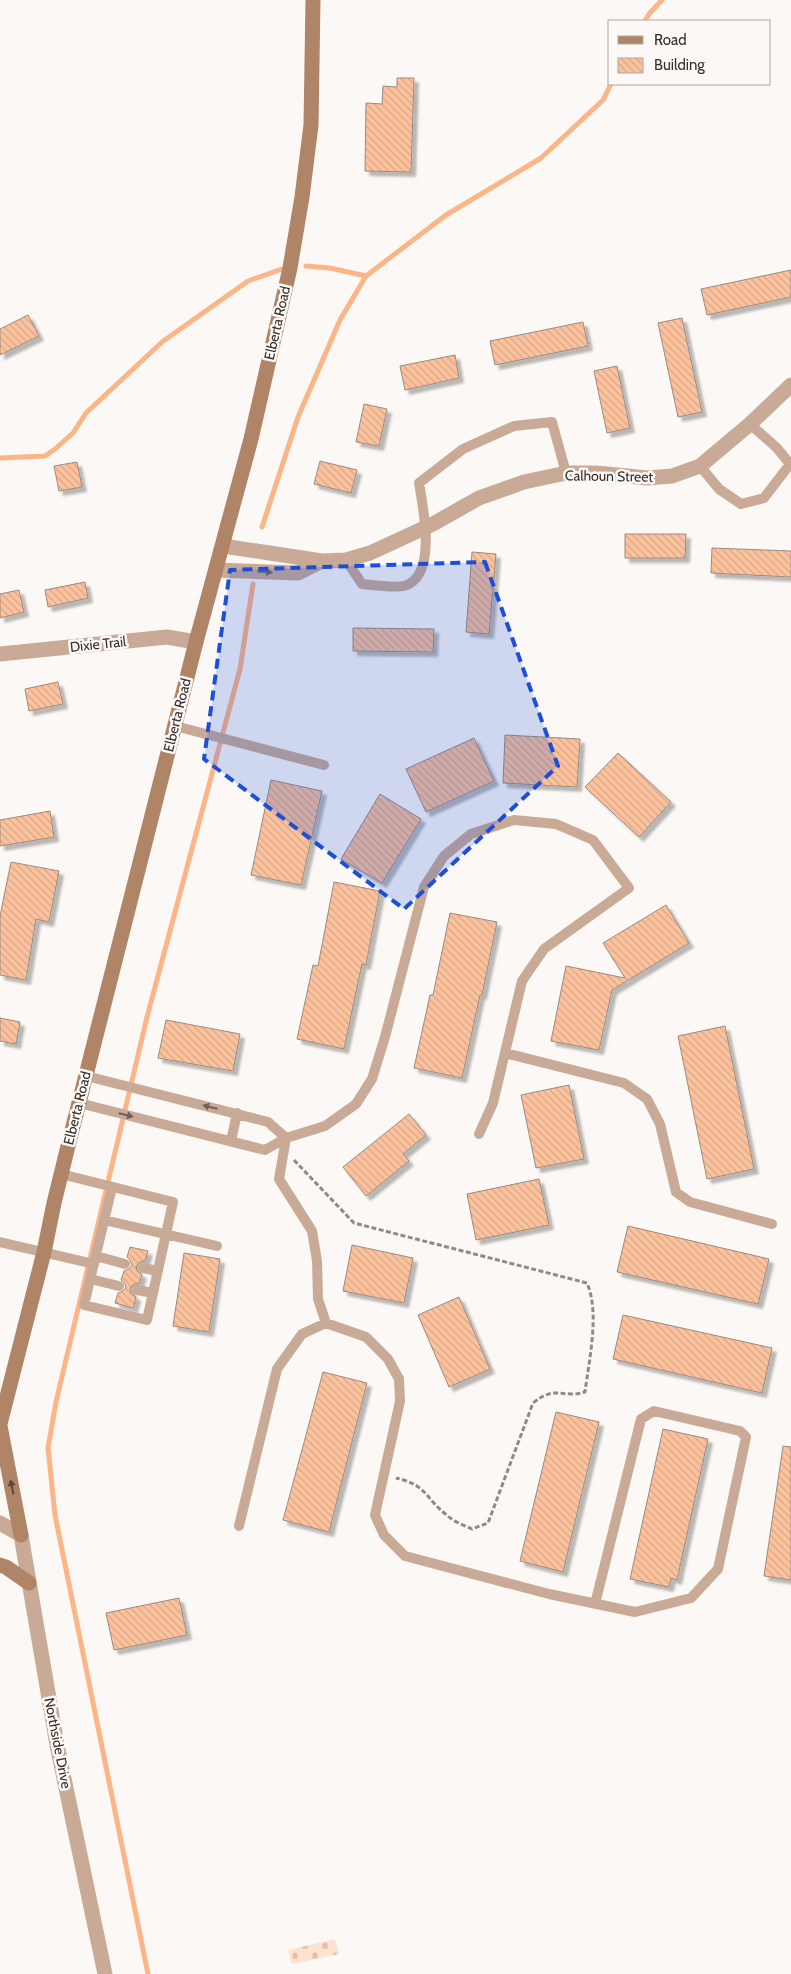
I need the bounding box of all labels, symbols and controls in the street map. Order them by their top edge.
legend [608,20,771,85]
text: Road [654,31,687,49]
text: Building [654,56,705,74]
street label: Elberta Road [260,284,294,362]
street label: Calhoun Street [565,466,654,486]
one-way arrow [257,568,273,576]
street label: Dixie Trail [69,632,128,656]
street label: Elberta Road [159,676,195,754]
street label: Elberta Road [59,1069,95,1147]
one-way arrow [203,1103,218,1111]
one-way arrow [118,1111,133,1119]
one-way arrow [7,1479,15,1495]
street label: Northside Drive [40,1696,76,1790]

